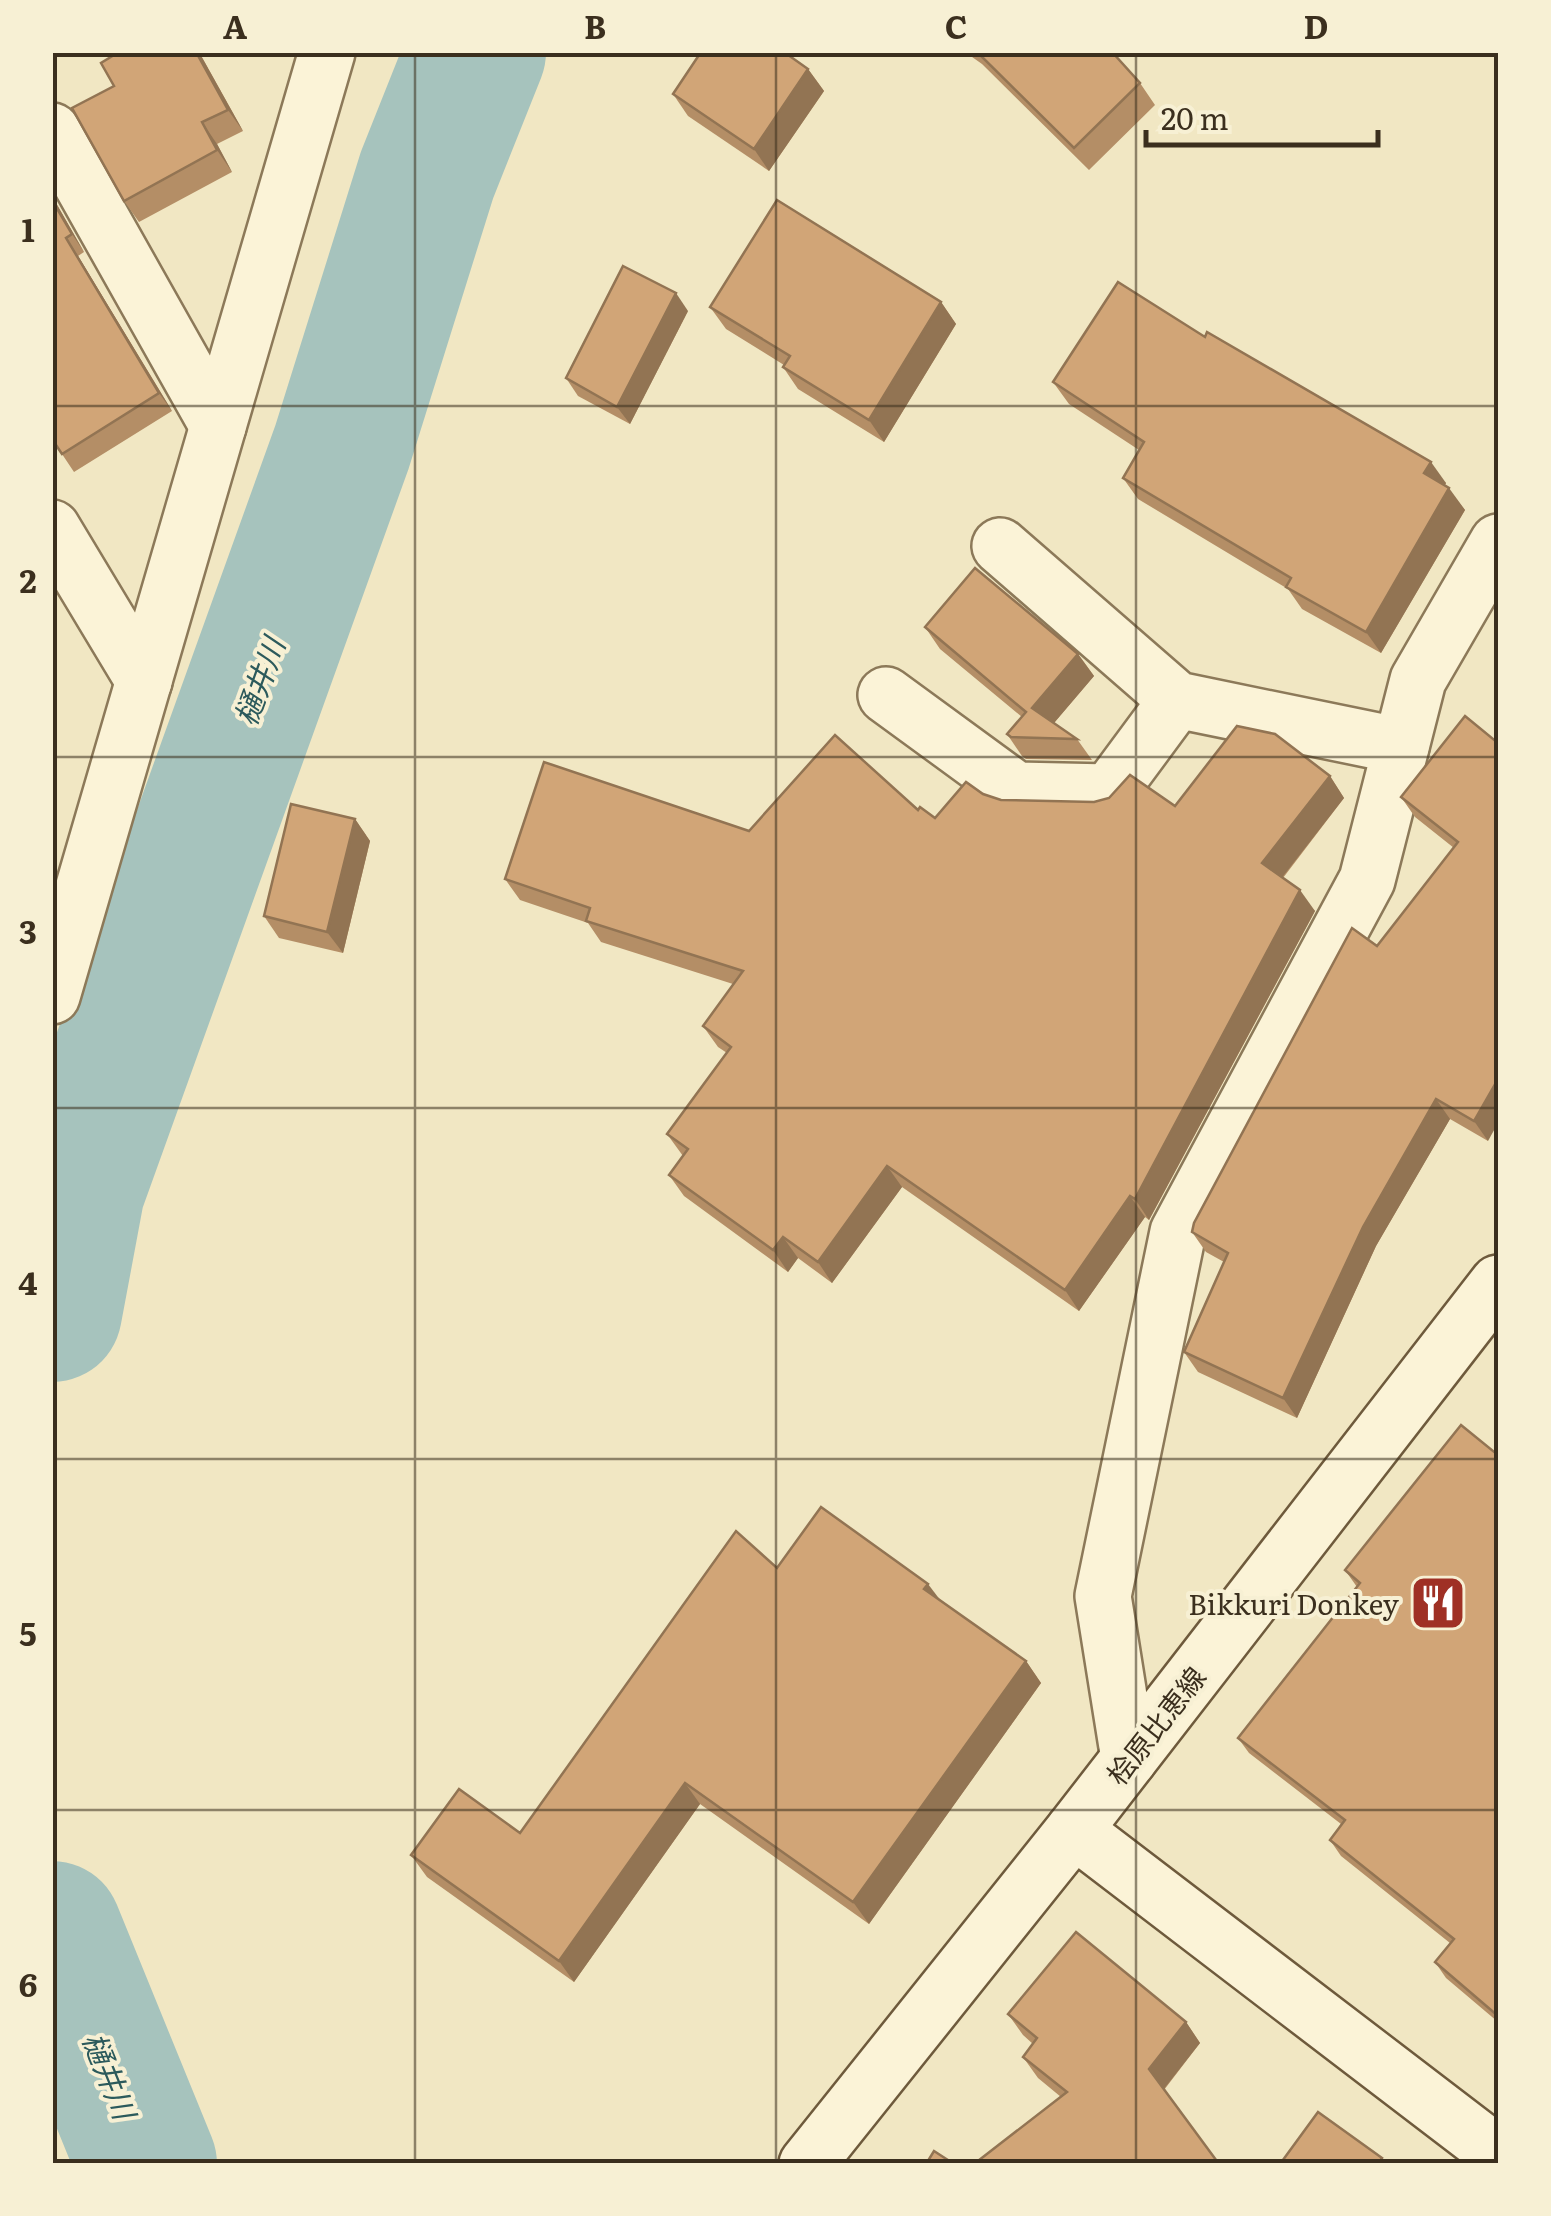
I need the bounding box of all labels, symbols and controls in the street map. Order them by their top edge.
text: A [223,1,247,49]
text: B [584,1,606,49]
text: C [945,1,967,49]
text: D [1304,1,1328,49]
scale bar [1146,85,1378,147]
text: 20 m [1161,95,1229,139]
text: 1 [21,204,35,252]
text: 2 [19,555,37,603]
water label: 樋井川 [222,628,295,731]
text: 3 [19,906,37,954]
text: 4 [18,1257,38,1305]
restaurant icon: Bikkuri Donkey [1408,1573,1468,1633]
place label: Bikkuri Donkey [1188,1582,1400,1624]
text: 5 [19,1608,37,1656]
street label: 桧原比恵線 [1095,1657,1215,1793]
text: 6 [19,1959,37,2007]
water label: 樋井川 [74,2025,149,2128]

